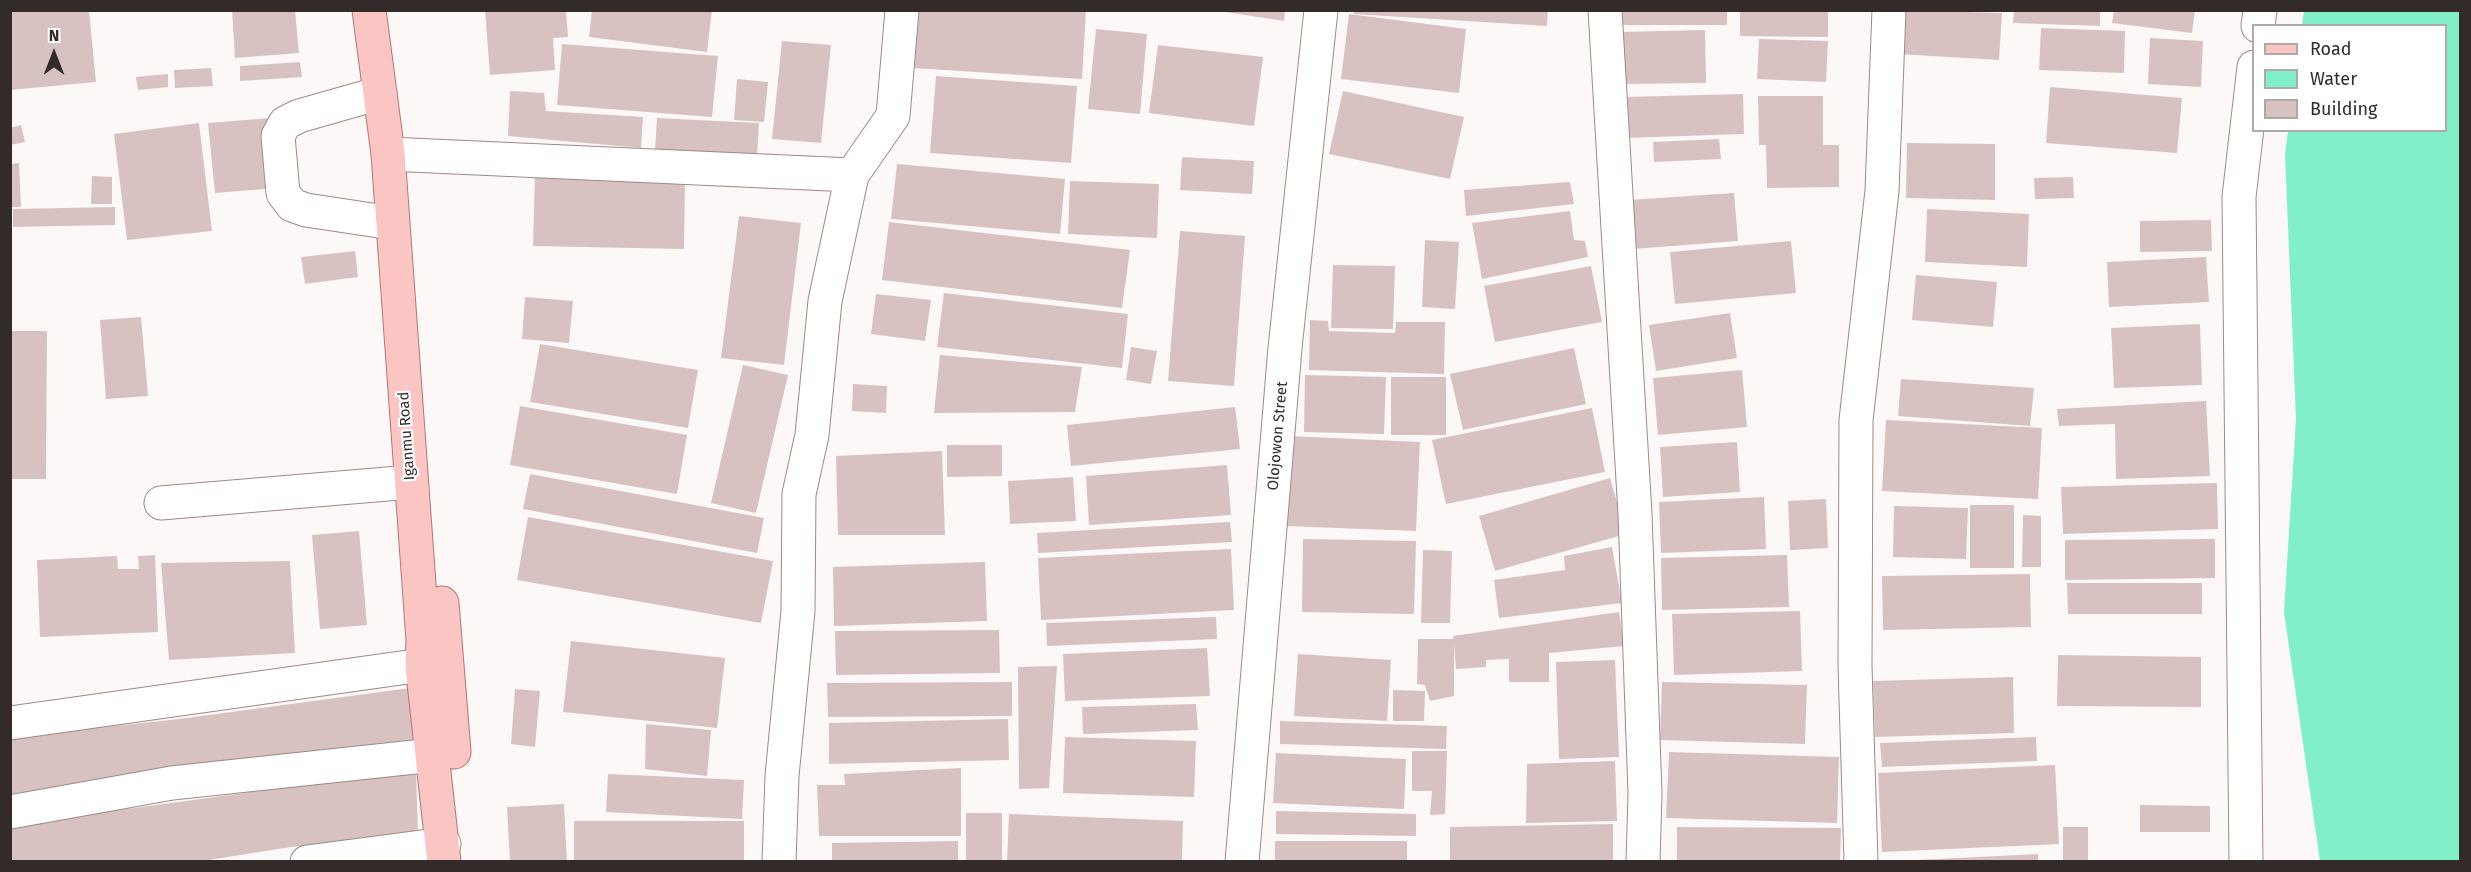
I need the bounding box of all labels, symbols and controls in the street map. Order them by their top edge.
north arrow [24,24,84,84]
legend [2252,24,2447,132]
text: N [49,26,59,45]
text: Road [2310,38,2352,60]
text: Water [2310,68,2357,90]
text: Building [2310,98,2377,120]
street label: Olojowon Street [1264,381,1292,491]
street label: Iganmu Road [395,391,419,481]

